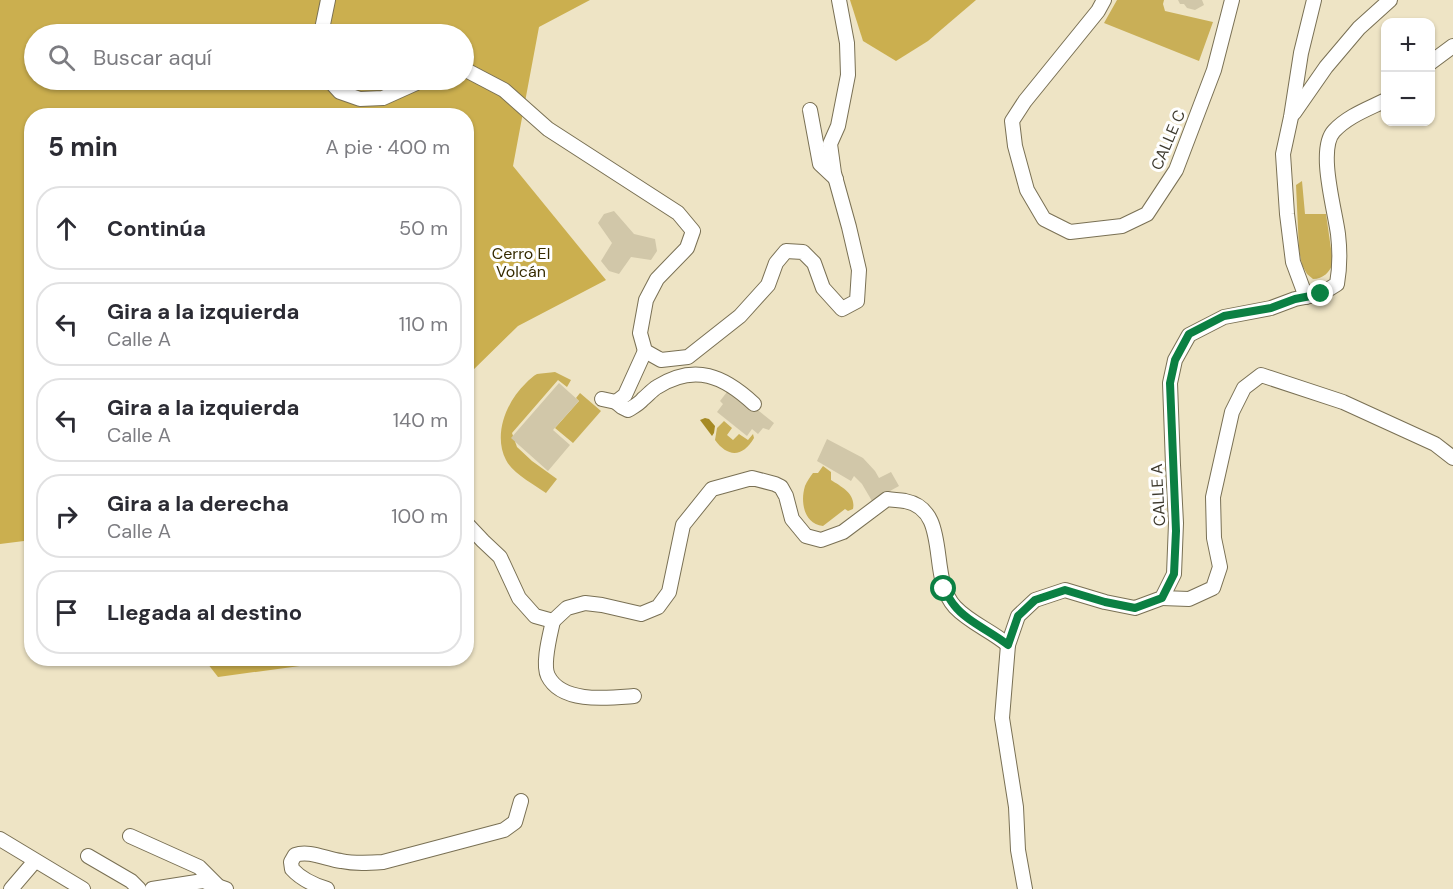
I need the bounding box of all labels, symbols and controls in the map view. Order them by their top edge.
map controls [1381,18,1435,126]
button: + [1381,18,1435,72]
search box [24,24,474,90]
icon: search [45,41,78,74]
text: Buscar aquí [93,43,212,72]
button: − [1381,72,1435,126]
street label: CALLE C [1146,107,1190,173]
text: 5 min [48,130,118,164]
text: A pie · 400 m [325,134,450,160]
icon: ahead [50,212,83,245]
text: Continúa [107,214,206,243]
text: 50 m [399,215,448,241]
park label: Cerro El Volcán [492,243,550,282]
route end [1307,280,1333,306]
text: Gira a la izquierda [107,297,299,326]
icon: left [50,308,83,341]
text: 110 m [399,311,448,337]
text: Calle A [107,326,171,352]
text: Gira a la izquierda [107,393,299,422]
icon: left [50,404,83,437]
text: 140 m [393,407,448,433]
text: Calle A [107,422,171,448]
street label: CALLE A [1146,463,1170,527]
text: Gira a la derecha [107,489,289,518]
icon: right [50,500,83,533]
text: 100 m [391,503,448,529]
text: Calle A [107,518,171,544]
route start [930,575,956,601]
icon: arrive [50,596,83,629]
text: Llegada al destino [107,598,302,627]

